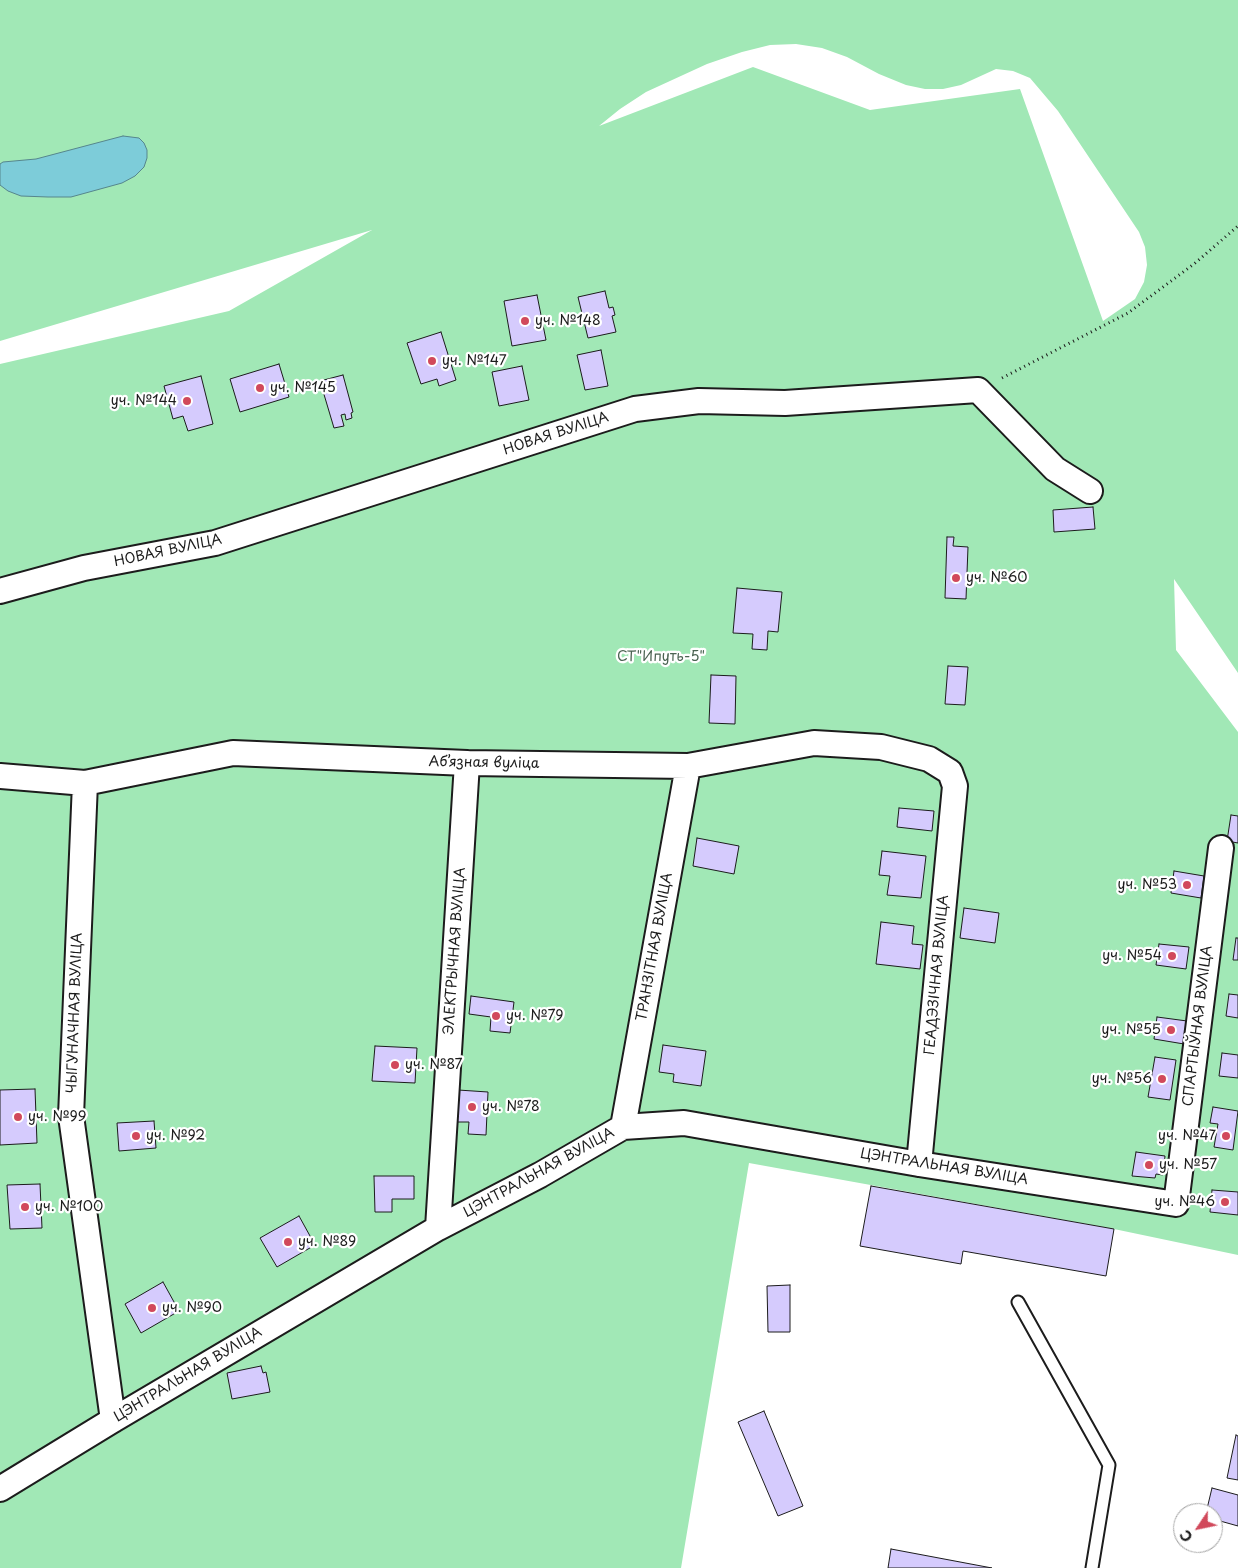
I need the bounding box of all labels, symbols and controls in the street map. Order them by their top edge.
place label: уч. №148 [535,313,601,329]
marker: уч. №148 [519,315,531,327]
place label: уч. №147 [442,353,507,369]
marker: уч. №147 [426,355,438,367]
place label: уч. №145 [270,380,336,396]
marker: уч. №145 [254,382,266,394]
place label: уч. №144 [111,393,177,409]
marker: уч. №144 [181,395,193,407]
street label: НОВАЯ ВУЛІЦА [501,409,611,459]
street label: НОВАЯ ВУЛІЦА [112,531,224,571]
place label: уч. №60 [966,570,1027,586]
marker: уч. №60 [950,572,962,584]
park label: СТ"Ипуть-5" [617,649,705,665]
street label: Абʼязная вуліца [428,754,540,772]
street label: ЭЛЕКТРЫЧНАЯ ВУЛІЦА [441,867,469,1035]
street label: ТРАНЗІТНАЯ ВУЛІЦА [634,871,676,1023]
place label: уч. №53 [1118,877,1177,893]
marker: уч. №53 [1181,879,1193,891]
street label: ГЕАДЭЗІЧНАЯ ВУЛІЦА [922,894,952,1056]
street label: ЧЫГУНАЧНАЯ ВУЛІЦА [64,932,86,1094]
street label: СПАРТЫЎНАЯ ВУЛІЦА [1180,945,1216,1107]
place label: уч. №54 [1102,948,1162,964]
marker: уч. №54 [1166,950,1178,962]
place label: уч. №79 [506,1008,563,1024]
marker: уч. №79 [490,1010,502,1022]
place label: уч. №55 [1102,1022,1161,1038]
marker: уч. №55 [1165,1024,1177,1036]
place label: уч. №87 [405,1057,463,1073]
marker: уч. №87 [389,1059,401,1071]
place label: уч. №56 [1092,1071,1152,1087]
marker: уч. №56 [1156,1073,1168,1085]
place label: уч. №78 [482,1099,540,1115]
marker: уч. №78 [466,1101,478,1113]
place label: уч. №99 [28,1109,86,1125]
marker: уч. №99 [12,1111,24,1123]
street label: ЦЭНТРАЛЬНАЯ ВУЛІЦА [461,1124,617,1222]
place label: уч. №92 [146,1128,205,1144]
place label: уч. №47 [1158,1128,1216,1144]
marker: уч. №92 [130,1130,142,1142]
marker: уч. №47 [1220,1130,1232,1142]
street label: ЦЭНТРАЛЬНАЯ ВУЛІЦА [859,1145,1029,1189]
place label: уч. №57 [1159,1157,1217,1173]
marker: уч. №57 [1143,1159,1155,1171]
place label: уч. №46 [1154,1194,1215,1210]
marker: уч. №46 [1219,1196,1231,1208]
place label: уч. №100 [35,1199,103,1215]
marker: уч. №100 [19,1201,31,1213]
place label: уч. №89 [298,1234,356,1250]
marker: уч. №89 [282,1236,294,1248]
place label: уч. №90 [162,1300,222,1316]
marker: уч. №90 [146,1302,158,1314]
street label: ЦЭНТРАЛЬНАЯ ВУЛІЦА [111,1324,265,1426]
north arrow [1173,1503,1223,1553]
text: С [1174,1526,1198,1546]

